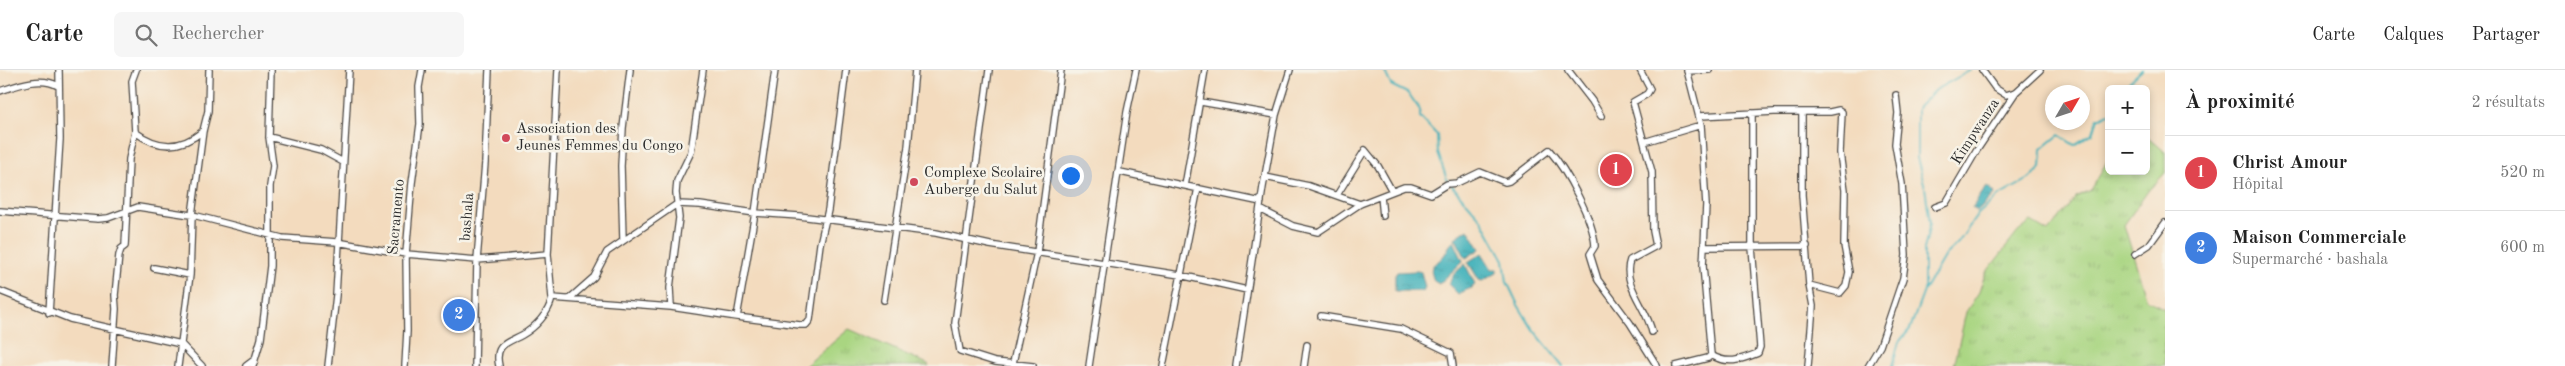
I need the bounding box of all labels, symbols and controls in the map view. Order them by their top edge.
search box [114,12,464,57]
icon: search [132,21,160,49]
text: Carte [25,23,84,47]
text: Rechercher [172,25,264,44]
text: Carte [2312,26,2355,44]
text: Calques [2383,26,2444,44]
text: Partager [2472,26,2540,44]
north arrow [2045,85,2090,130]
map controls [2105,85,2150,175]
button: + [2105,85,2150,130]
text: À proximité [2185,92,2295,113]
text: 2 résultats [2471,95,2545,111]
street label: Kimpwanza [1949,96,2003,168]
place label: Association des Jeunes Femmes du Congo [516,122,683,154]
button: − [2105,130,2150,175]
marker: Association des Jeunes Femmes du Congo [500,132,512,144]
pin: 1 [1600,151,1632,189]
text: Christ Amour [2232,154,2347,173]
your location [1058,163,1084,189]
text: 1 [2196,165,2206,181]
text: 520 m [2500,165,2545,181]
place label: Complexe Scolaire Auberge du Salut [924,166,1043,198]
marker: Complexe Scolaire Auberge du Salut [908,176,920,188]
text: Hôpital [2232,177,2283,193]
street label: Sacramento [386,178,408,256]
street label: bashala [459,192,477,242]
text: Maison Commerciale [2232,229,2407,248]
text: 2 [2196,240,2206,256]
text: 600 m [2500,240,2545,256]
text: Supermarché · bashala [2232,252,2388,268]
pin: 2 [443,296,475,334]

